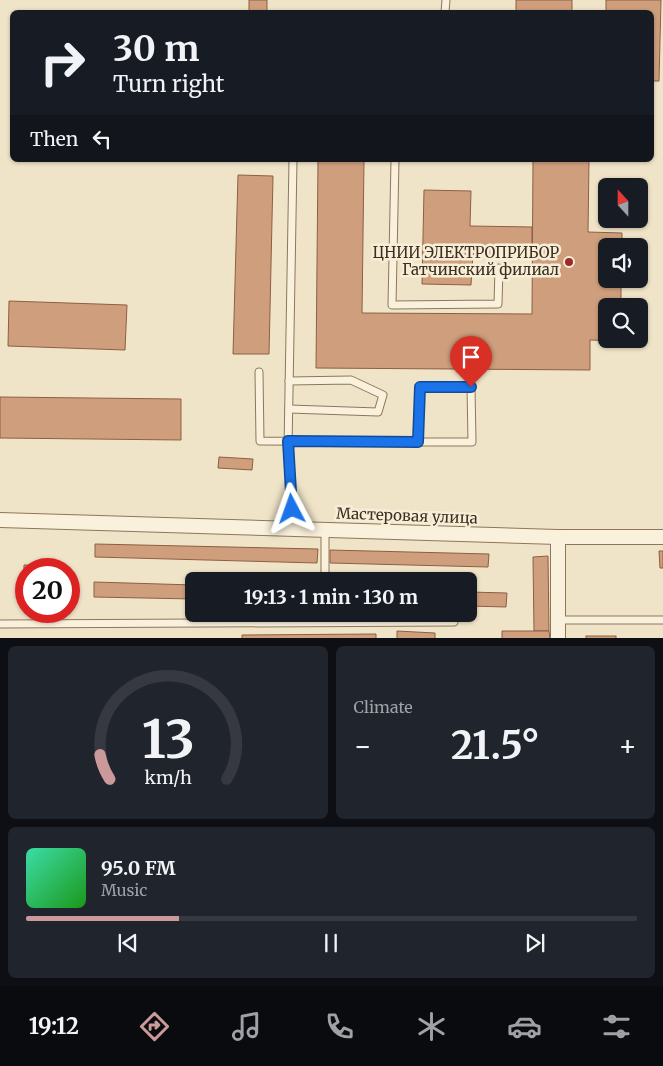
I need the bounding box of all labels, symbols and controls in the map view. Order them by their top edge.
text: 30 m [113,27,199,71]
icon: right [30,30,95,95]
text: Turn right [113,70,224,98]
icon: left [88,125,116,153]
text: Then [30,127,78,151]
north arrow [598,178,648,228]
map controls [598,178,648,348]
button: sound [598,238,648,288]
place label: ЦНИИ ЭЛЕКТРОПРИБОР Гатчинский филиал [372,243,559,279]
marker: ЦНИИ ЭЛЕКТРОПРИБОР Гатчинский филиал [563,256,575,268]
button: search [598,298,648,348]
pin [450,336,492,387]
icon: arrive [457,343,485,371]
position arrow [265,482,317,534]
street label: Мастеровая улица [336,504,478,527]
speed limit sign: 20 [15,558,80,623]
text: 19:13 · 1 min · 130 m [244,585,418,609]
text: Climate [354,697,413,717]
text: 13 [141,707,194,772]
text: 21.5° [451,722,540,769]
text: − [354,728,372,764]
text: + [618,728,637,764]
text: km/h [144,766,192,789]
text: 95.0 FM [101,856,176,880]
text: Music [101,880,147,900]
icon: previous [114,929,142,957]
icon: pause [317,929,345,957]
icon: next [521,929,549,957]
icon: directions [137,1009,172,1044]
icon: music [229,1009,264,1044]
icon: phone [322,1009,357,1044]
icon: climate [414,1009,449,1044]
icon: car [507,1009,542,1044]
icon: filters [599,1009,634,1044]
text: 19:12 [29,1012,79,1040]

